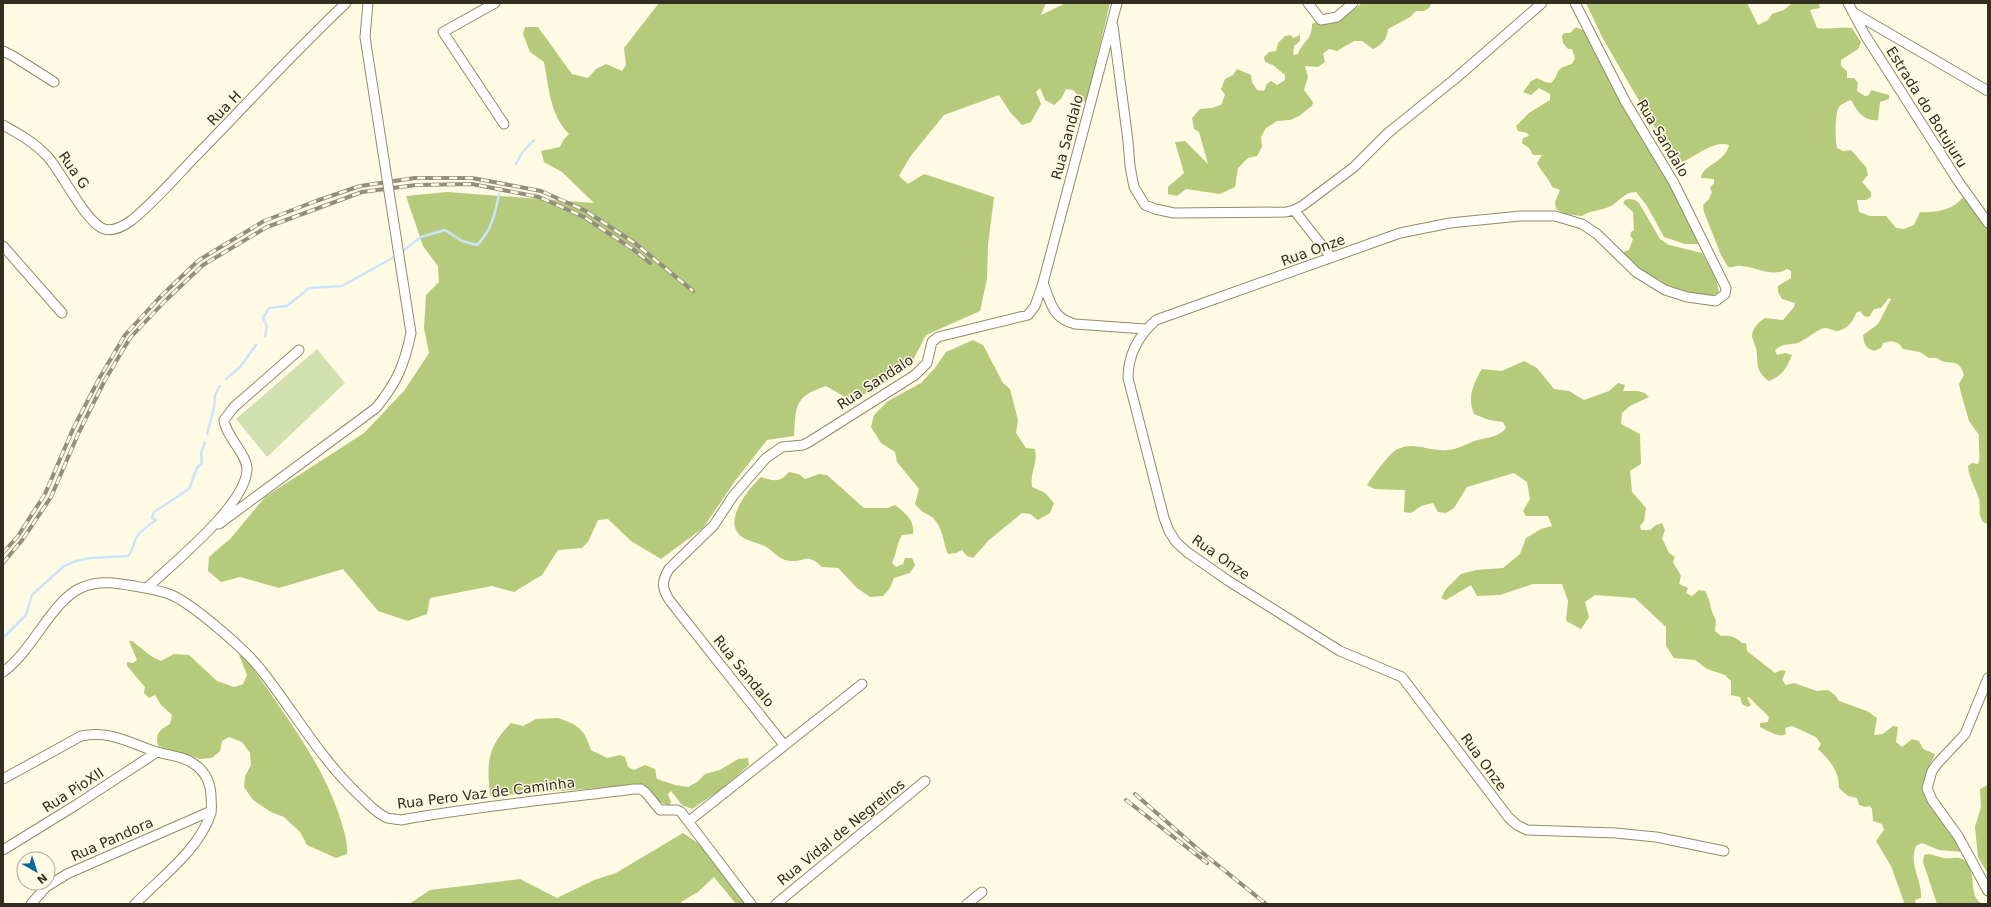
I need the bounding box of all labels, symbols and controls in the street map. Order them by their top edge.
street label: Estrada do Botujuru [1883,44,1971,170]
street label: Rua H [204,88,244,128]
street label: Rua Sandalo [1048,93,1086,181]
street label: Rua Sandalo [1634,96,1692,180]
street label: Rua G [55,148,93,192]
street label: Rua Onze [1279,231,1347,269]
street label: Rua Sandalo [834,352,916,412]
street label: Rua Onze [1189,531,1253,583]
street label: Rua Sandalo [710,632,778,710]
street label: Rua Onze [1458,730,1510,794]
street label: Rua PioXII [40,764,106,816]
street label: Rua Pero Vaz de Caminha [396,774,576,812]
street label: Rua Vidal de Negreiros [774,776,908,888]
street label: Rua Pandora [69,814,155,864]
north arrow [16,851,56,891]
text: N [34,870,50,886]

